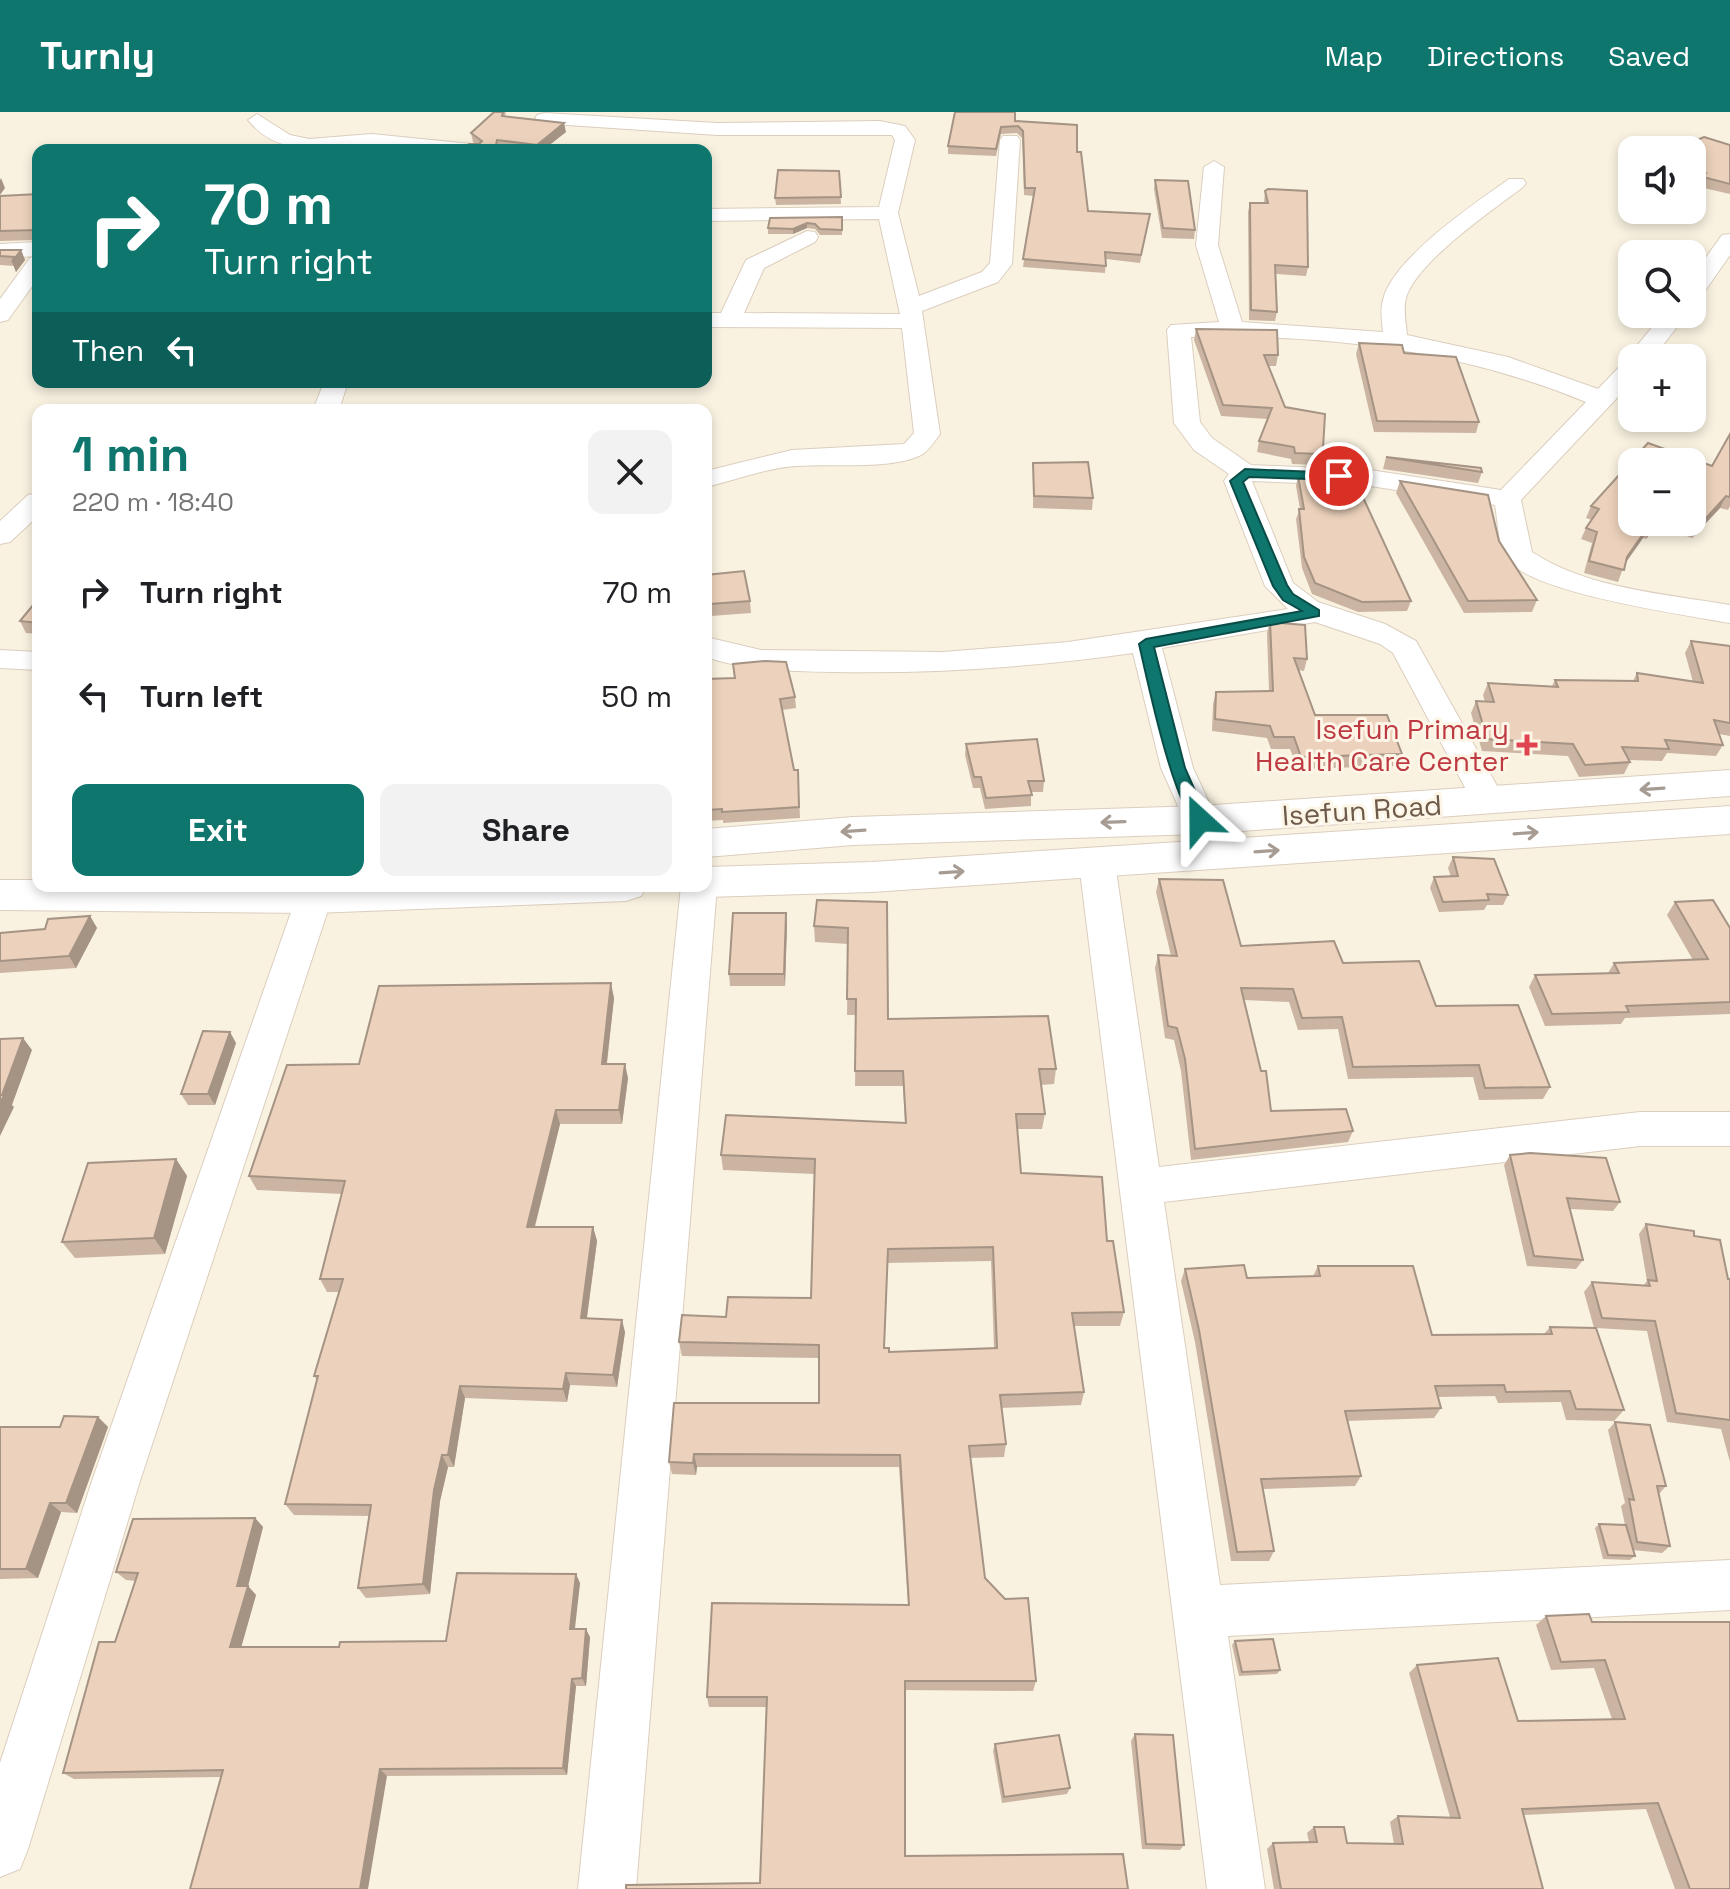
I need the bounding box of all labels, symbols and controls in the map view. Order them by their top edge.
text: Turnly [40,32,155,80]
text: Map [1325,38,1383,74]
text: Directions [1427,38,1564,74]
text: Saved [1608,38,1690,74]
map controls [1618,136,1706,536]
button: sound [1618,136,1706,224]
text: 70 m [204,169,333,240]
icon: right [72,176,176,280]
text: Turn right [204,239,373,285]
button: search [1618,240,1706,328]
icon: left [160,328,204,372]
text: Then [72,331,144,370]
button: + [1618,344,1706,432]
text: 1 min [72,424,189,485]
button: close [588,430,672,514]
pin [1305,442,1373,510]
button: − [1618,448,1706,536]
icon: arrive [1317,454,1361,498]
text: 220 m · 18:40 [72,485,234,519]
icon: right [72,570,116,614]
text: Turn right [140,573,283,612]
text: 70 m [603,573,672,612]
icon: left [72,674,116,718]
text: Turn left [140,677,263,716]
text: 50 m [601,677,672,716]
place label: Isefun Primary Health Care Center [1255,711,1509,779]
marker: Isefun Primary Health Care Center [1516,734,1538,756]
position arrow [1158,778,1242,862]
one-way arrow [1639,782,1666,797]
button: Exit [72,784,364,876]
button: Share [380,784,672,876]
street label: Isefun Road [1281,786,1443,834]
one-way arrow [1100,815,1127,830]
one-way arrow [841,824,867,839]
one-way arrow [1512,825,1539,840]
one-way arrow [1253,843,1280,858]
one-way arrow [938,864,965,879]

